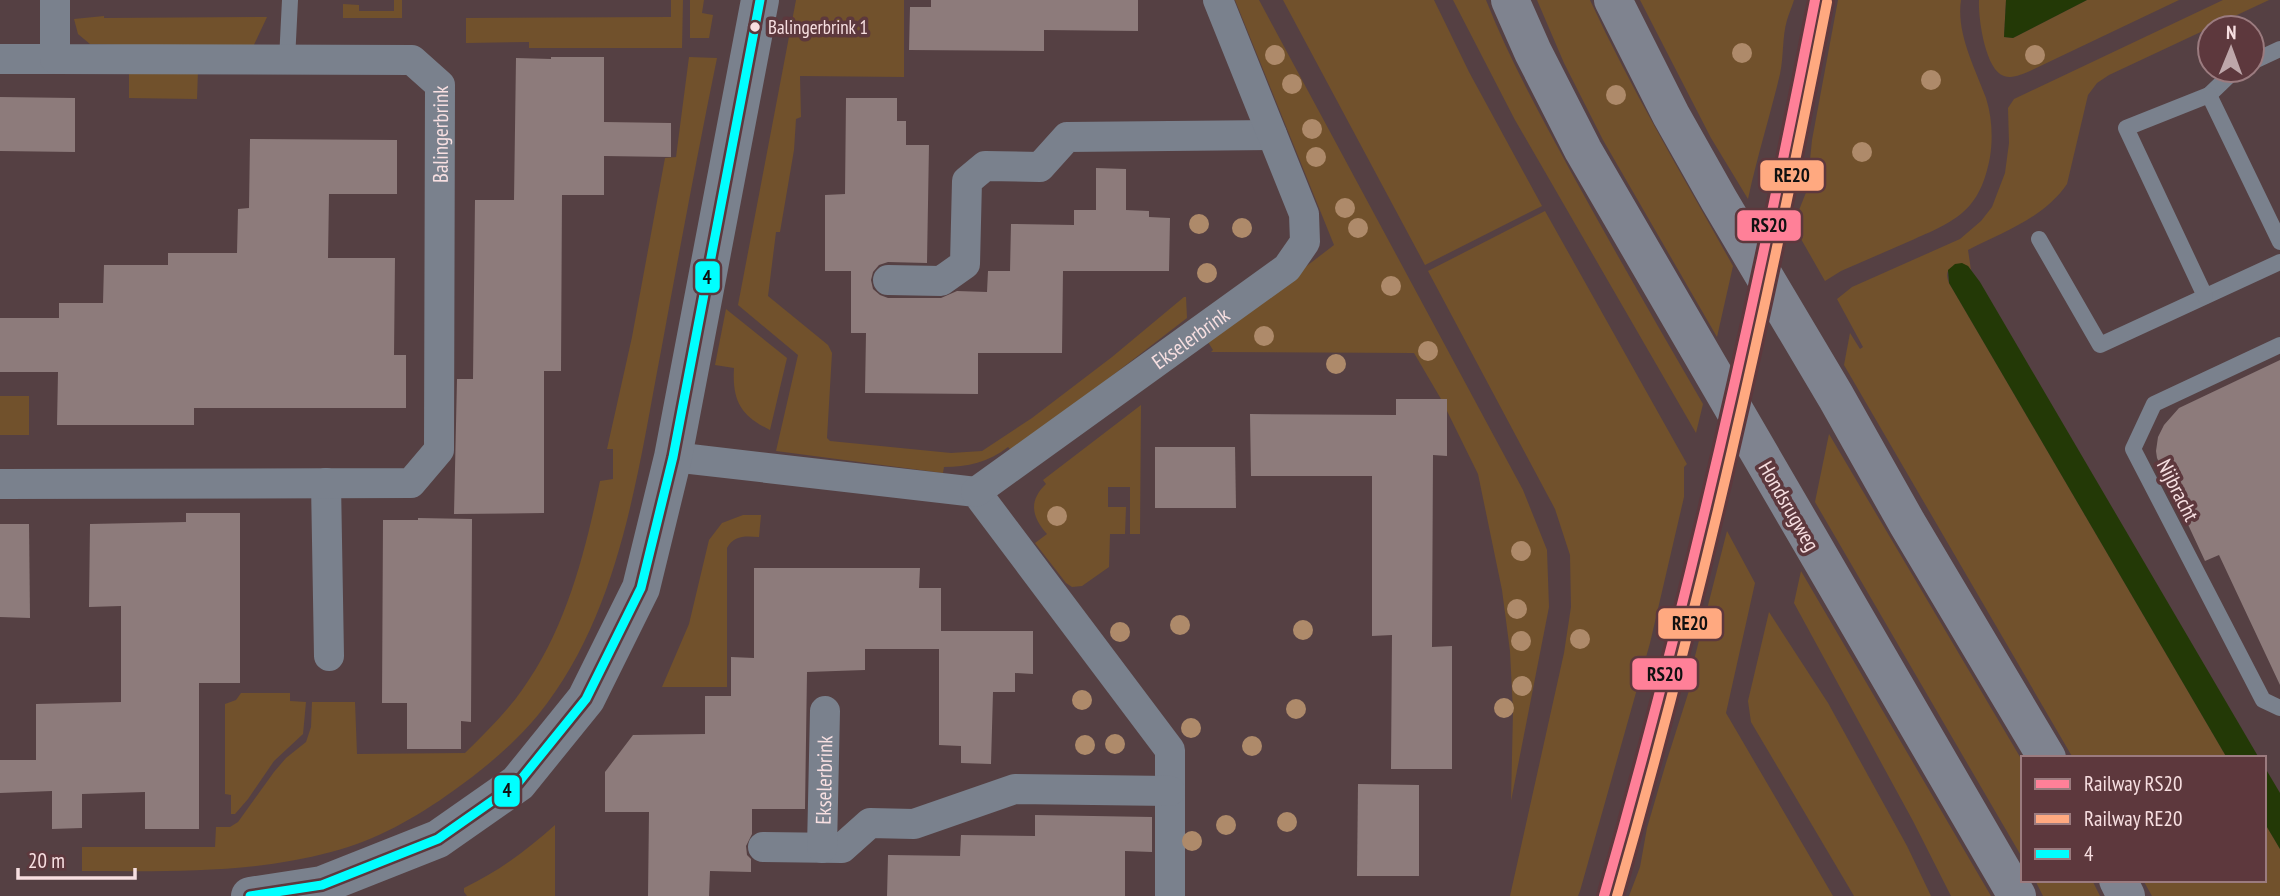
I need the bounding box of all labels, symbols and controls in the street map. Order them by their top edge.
north arrow [2196,14,2266,84]
place label: Balingerbrink 1 [768,15,868,39]
marker: Balingerbrink 1 [748,20,762,34]
text: N [2226,20,2237,44]
street label: Balingerbrink [426,86,453,183]
line badge: RE20 [1759,159,1825,192]
text: RE20 [1774,163,1810,187]
line badge: RS20 [1736,209,1802,242]
text: RS20 [1751,213,1787,237]
line badge: 4 [694,260,721,294]
text: 4 [702,265,712,289]
street label: Ekselerbrink [1146,301,1234,375]
street label: Nijbracht [2151,454,2205,526]
street label: Hondsrugweg [1752,456,1826,556]
line badge: RE20 [1657,607,1723,640]
text: RE20 [1672,611,1708,635]
line badge: RS20 [1631,657,1698,691]
text: RS20 [1647,662,1683,686]
street label: Ekselerbrink [809,735,838,825]
legend [2021,756,2266,882]
text: Railway RS20 [2084,770,2182,797]
line badge: 4 [493,774,521,808]
text: 4 [502,778,512,802]
text: Railway RE20 [2084,805,2182,832]
scale bar [18,836,135,880]
text: 4 [2084,840,2094,867]
text: 20 m [28,847,65,874]

